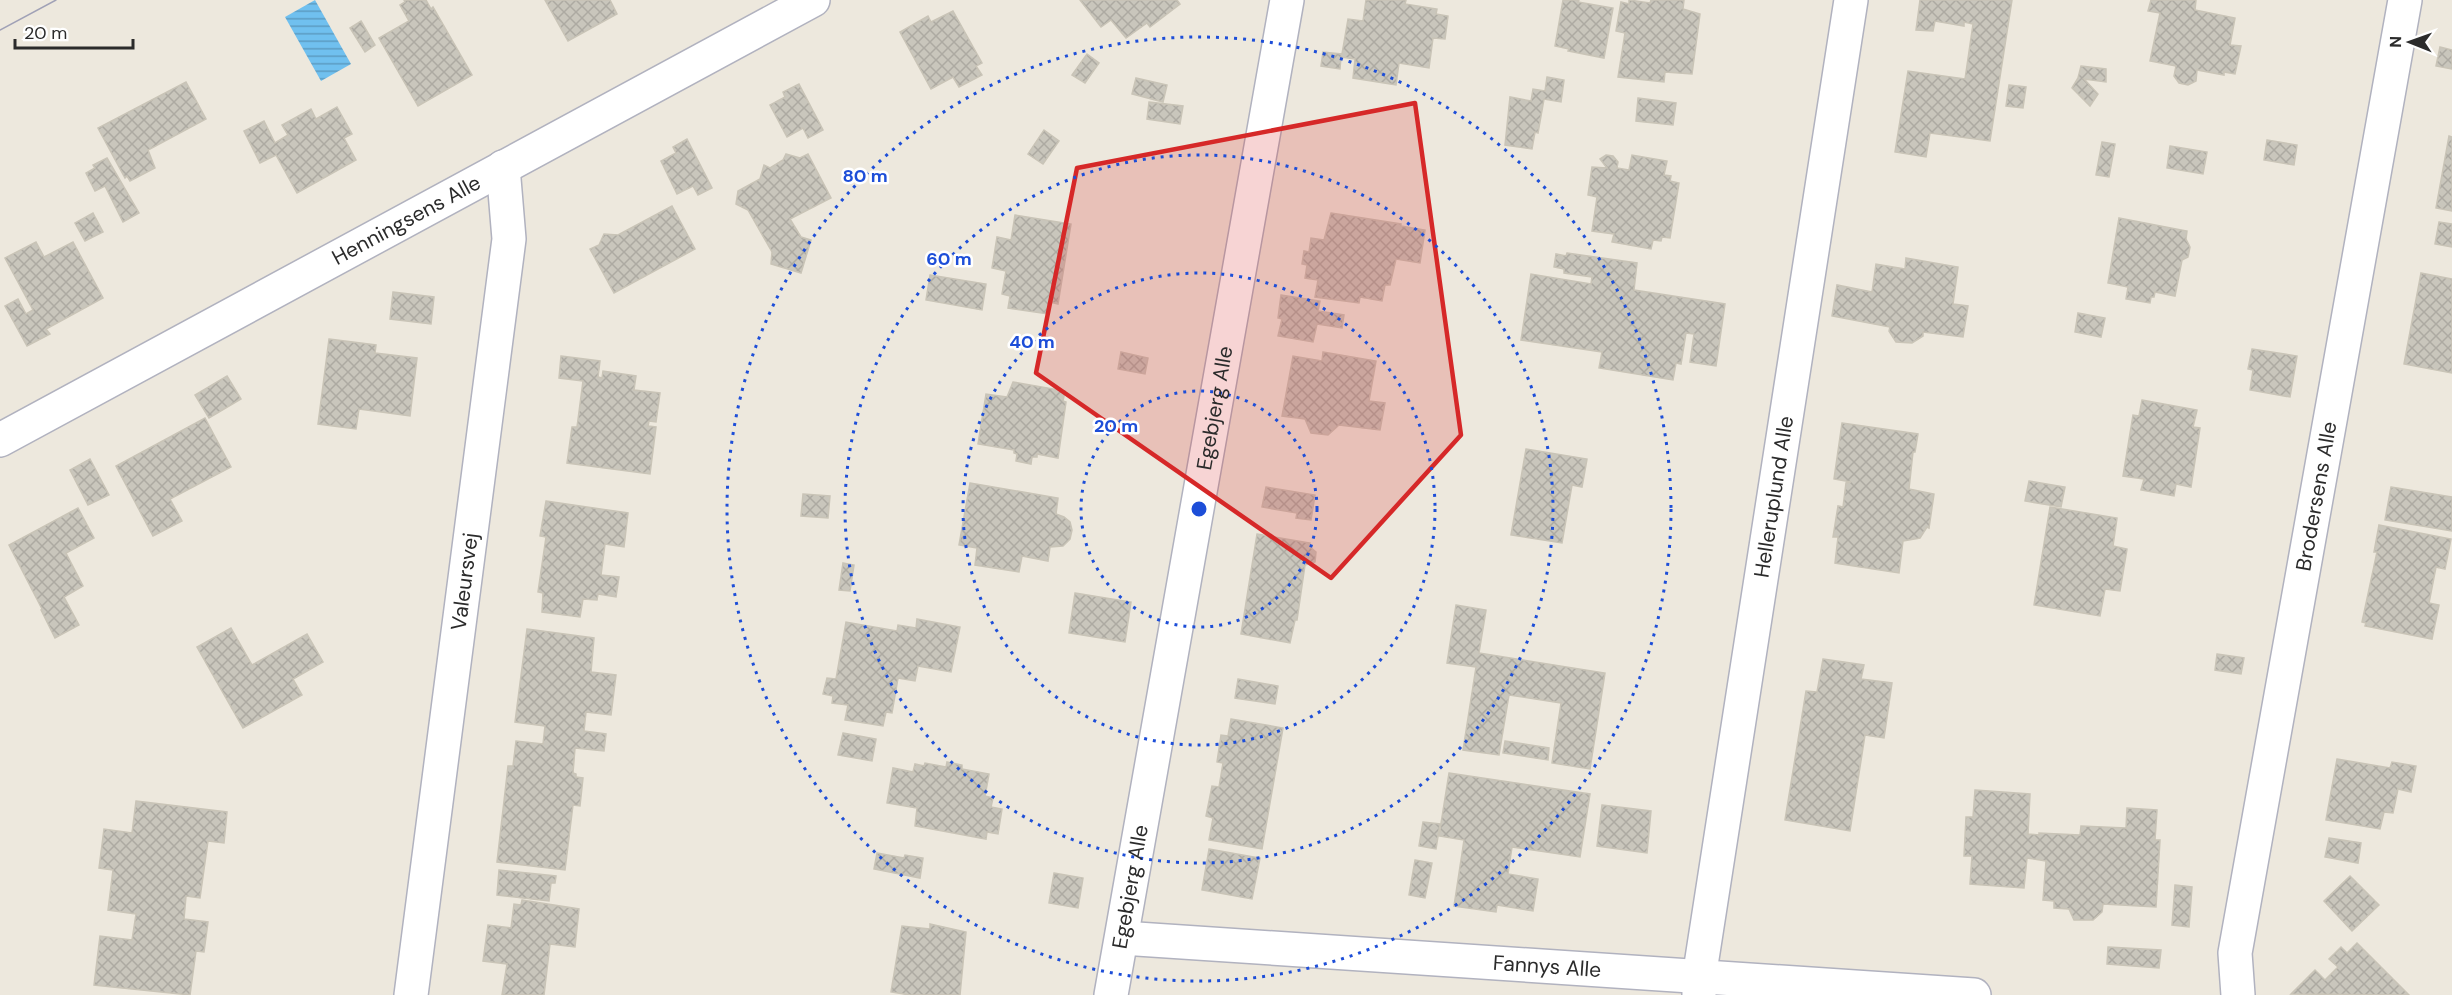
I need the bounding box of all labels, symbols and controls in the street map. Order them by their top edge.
scale bar [15,12,134,50]
north arrow [2380,12,2440,72]
text: 20 m [24,21,67,45]
text: N [2385,36,2406,48]
text: 80 m [842,164,888,188]
street label: Henningsens Alle [327,168,486,272]
text: 60 m [926,247,972,271]
text: 40 m [1009,330,1055,354]
street label: Egebjerg Alle [1190,344,1240,472]
text: 20 m [1094,414,1138,438]
street label: Helleruplund Alle [1747,414,1800,580]
street label: Brodersens Alle [2289,419,2344,573]
centre of rings [1189,499,1209,519]
street label: Valeursvej [444,531,485,632]
street label: Egebjerg Alle [1105,822,1155,951]
street label: Fannys Alle [1492,949,1602,984]

